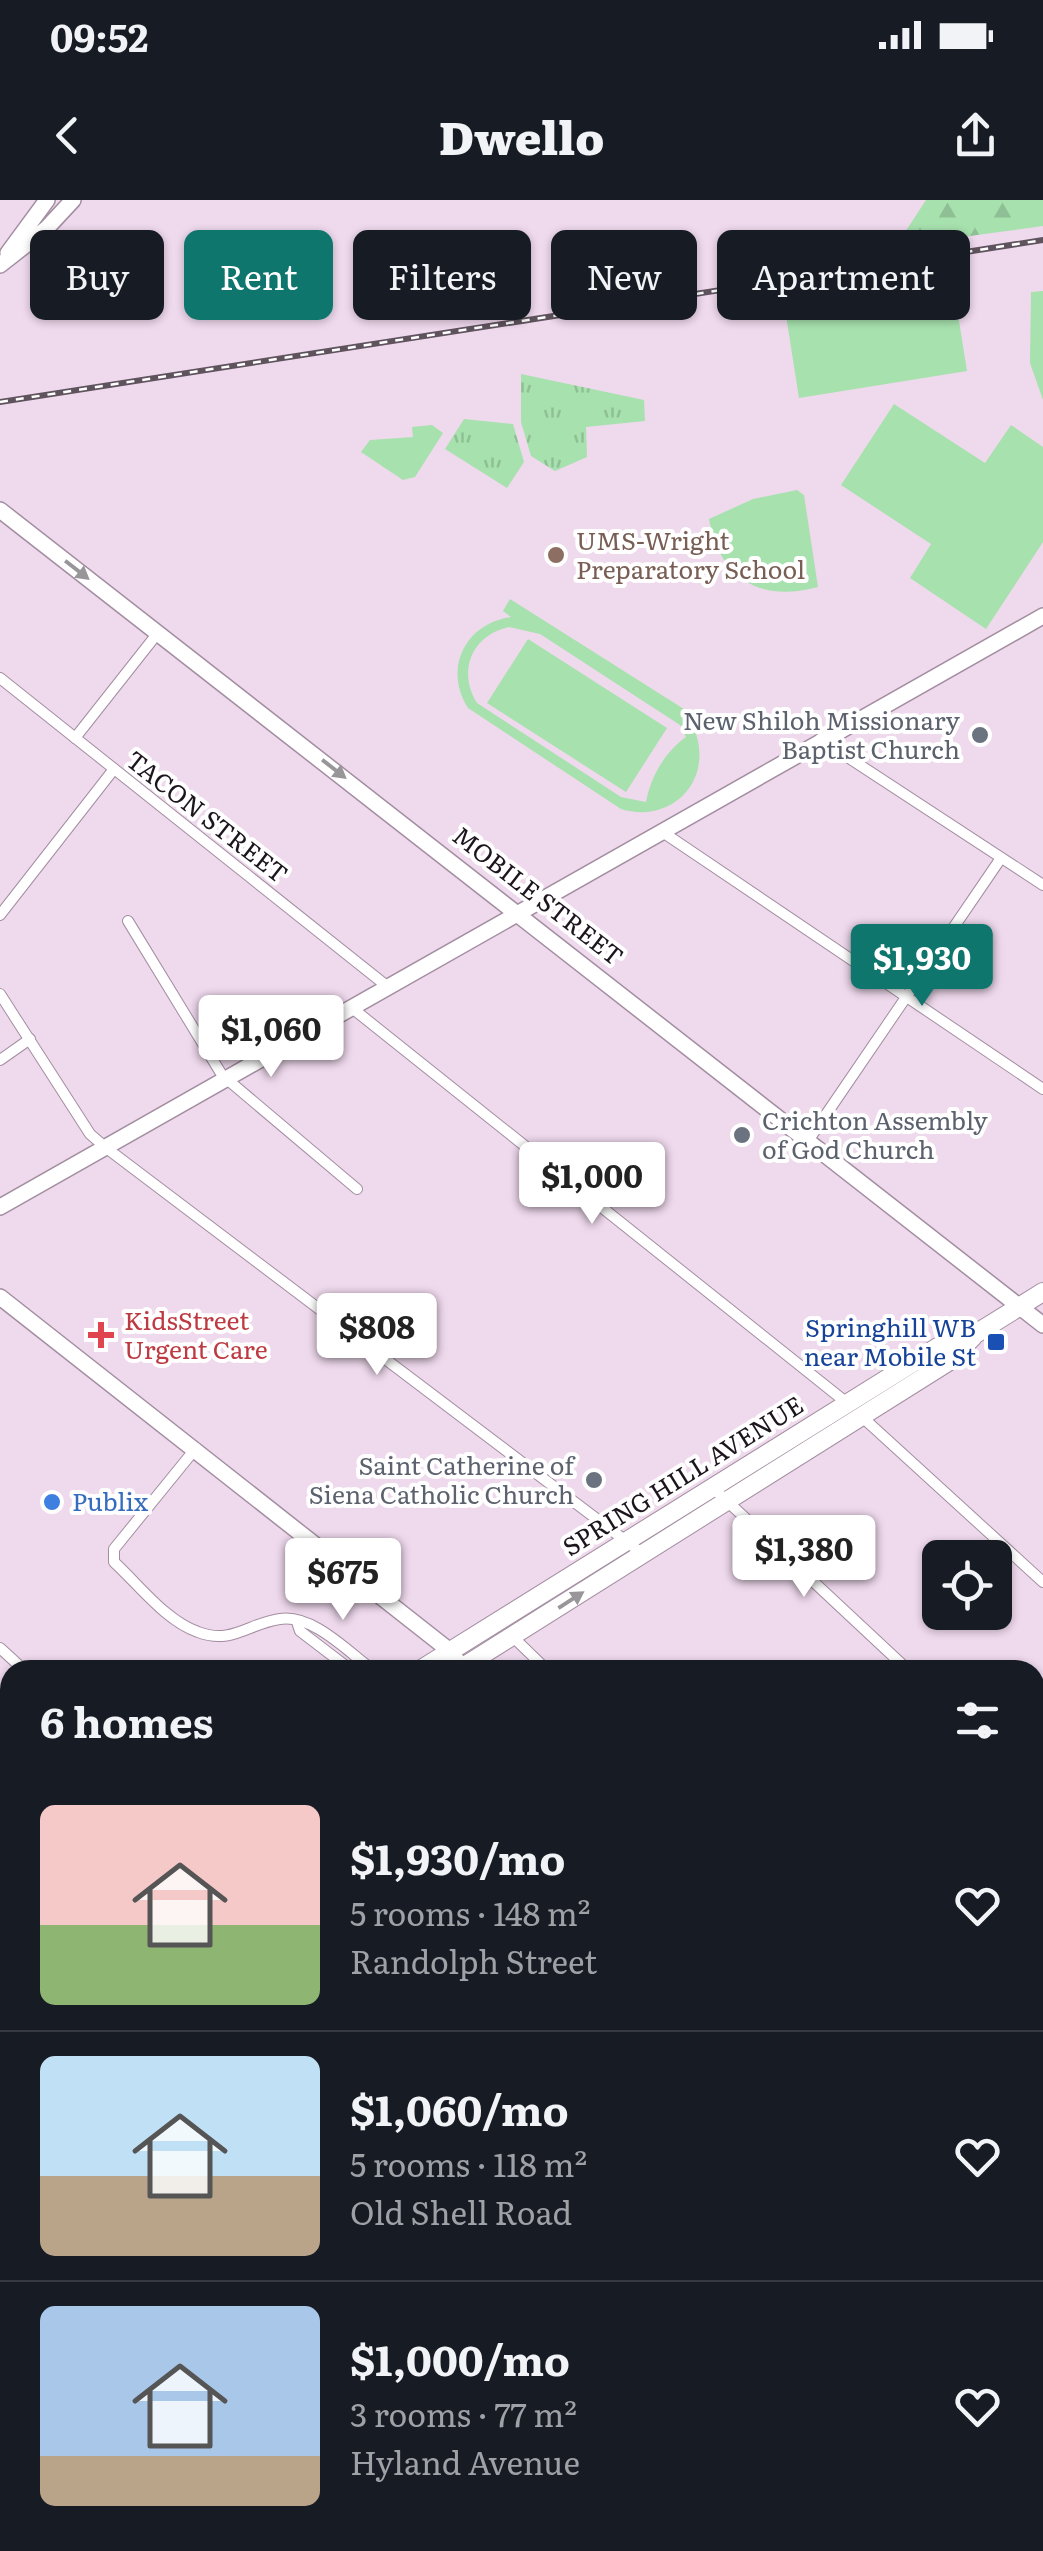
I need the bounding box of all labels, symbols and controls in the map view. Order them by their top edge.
text: 09:52 [50,7,149,64]
text: Dwello [439,102,604,169]
icon: back [40,108,95,163]
icon: share [948,108,1003,163]
chip: Buy [30,230,164,320]
chip: Rent [184,230,333,320]
chip: Filters [353,230,531,320]
chip: New [551,230,697,320]
chip: Apartment [717,230,970,320]
place label: UMS-Wright Preparatory School [576,521,805,587]
marker: UMS-Wright Preparatory School [545,544,567,566]
one-way arrow [64,559,89,580]
place label: New Shiloh Missionary Baptist Church [683,701,961,767]
marker: New Shiloh Missionary Baptist Church [969,724,991,746]
street label: TACON STREET [119,741,297,891]
one-way arrow [321,758,347,778]
street label: MOBILE STREET [446,816,632,973]
pin: $1,930 [841,924,1003,1009]
text: $1,930 [873,932,971,980]
pin: $1,060 [190,995,352,1080]
text: $1,060 [221,1003,321,1051]
place label: Crichton Assembly of God Church [762,1101,988,1167]
marker: Crichton Assembly of God Church [731,1124,753,1146]
pin: $1,000 [511,1142,673,1227]
text: $1,000 [541,1150,643,1198]
pin: $808 [318,1293,436,1378]
place label: KidsStreet Urgent Care [124,1301,268,1367]
text: $808 [339,1301,415,1349]
place label: Springhill WB near Mobile St [804,1308,976,1374]
marker: KidsStreet Urgent Care [88,1322,114,1348]
marker: Springhill WB near Mobile St [985,1331,1007,1353]
street label: SPRING HILL AVENUE [555,1385,810,1564]
place label: Saint Catherine of Siena Catholic Church [309,1446,576,1512]
marker: Saint Catherine of Siena Catholic Church [583,1469,605,1491]
place label: Publix [72,1482,149,1519]
marker: Publix [41,1491,63,1513]
pin: $1,380 [723,1515,885,1600]
text: $1,380 [754,1523,854,1571]
pin: $675 [284,1538,402,1623]
map controls [922,1540,1012,1630]
button: locate [922,1540,1012,1630]
text: $675 [307,1546,379,1594]
one-way arrow [557,1592,584,1610]
text: 6 homes [40,1689,214,1751]
icon: filters [950,1693,1005,1748]
text: $1,930/mo [350,1826,565,1888]
icon: home [120,1845,240,1965]
icon: heart [950,1878,1005,1933]
text: 5 rooms · 148 m² [350,1888,590,1936]
text: Randolph Street [350,1936,597,1984]
text: $1,060/mo [350,2077,569,2139]
icon: home [120,2096,240,2216]
icon: heart [950,2129,1005,2184]
text: 5 rooms · 118 m² [350,2139,587,2187]
text: Old Shell Road [350,2187,572,2235]
text: $1,000/mo [350,2327,570,2389]
icon: home [120,2346,240,2466]
icon: heart [950,2379,1005,2434]
text: 3 rooms · 77 m² [350,2389,577,2437]
text: Hyland Avenue [350,2437,580,2485]

